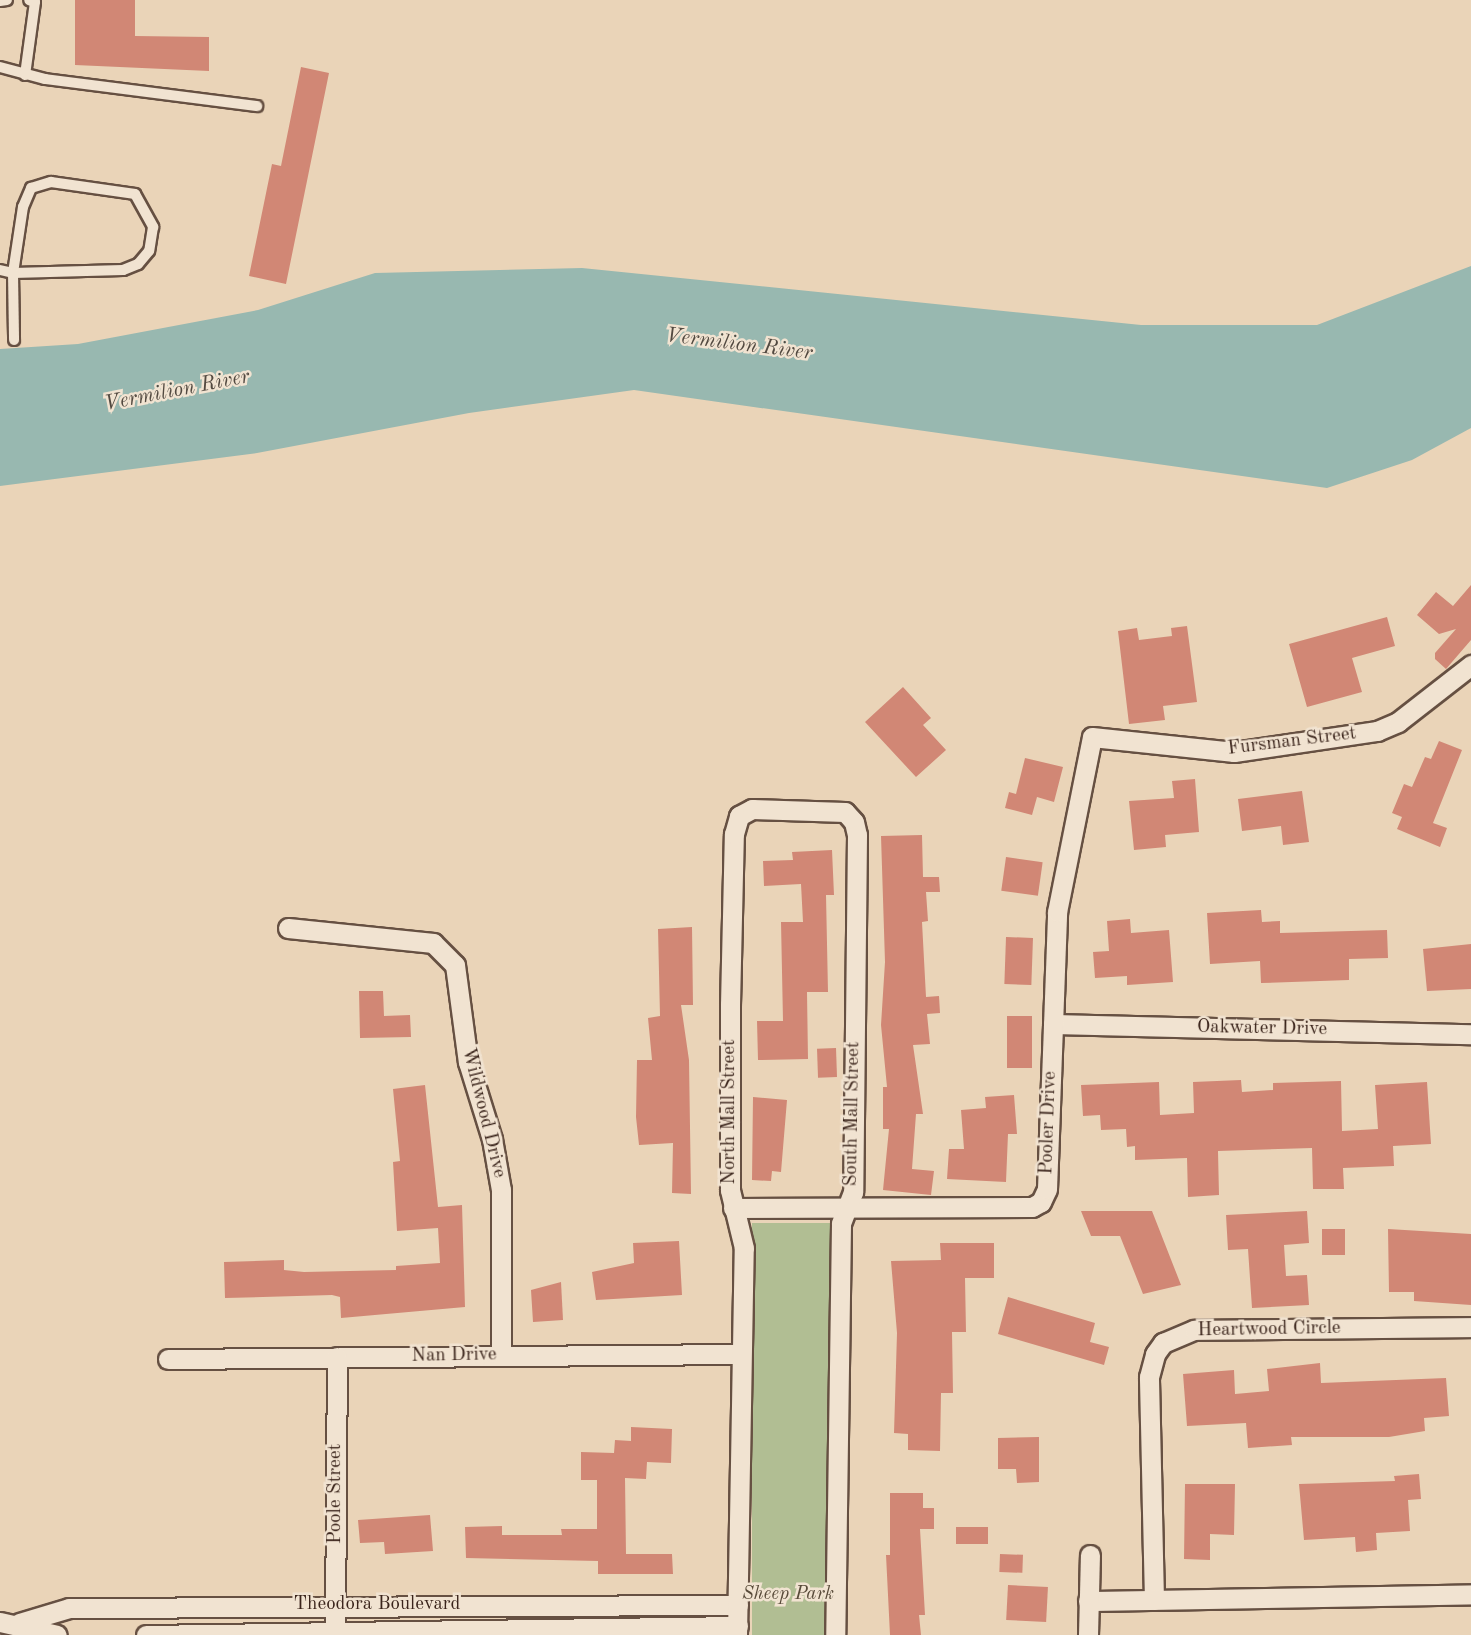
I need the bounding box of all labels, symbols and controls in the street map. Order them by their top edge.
water label: Vermilion River [664,323,814,367]
water label: Vermilion River [102,365,252,417]
street label: Fursman Street [1226,723,1358,761]
street label: Oakwater Drive [1197,1016,1327,1042]
street label: North Mall Street [719,1039,741,1185]
street label: South Mall Street [840,1041,866,1187]
street label: Wildwood Drive [456,1046,510,1180]
street label: Pooler Drive [1036,1071,1062,1175]
street label: Heartwood Circle [1197,1317,1341,1343]
street label: Nan Drive [411,1344,497,1368]
street label: Poole Street [325,1444,347,1544]
park label: Sheep Park [742,1584,834,1606]
street label: Theodora Boulevard [293,1594,461,1616]

